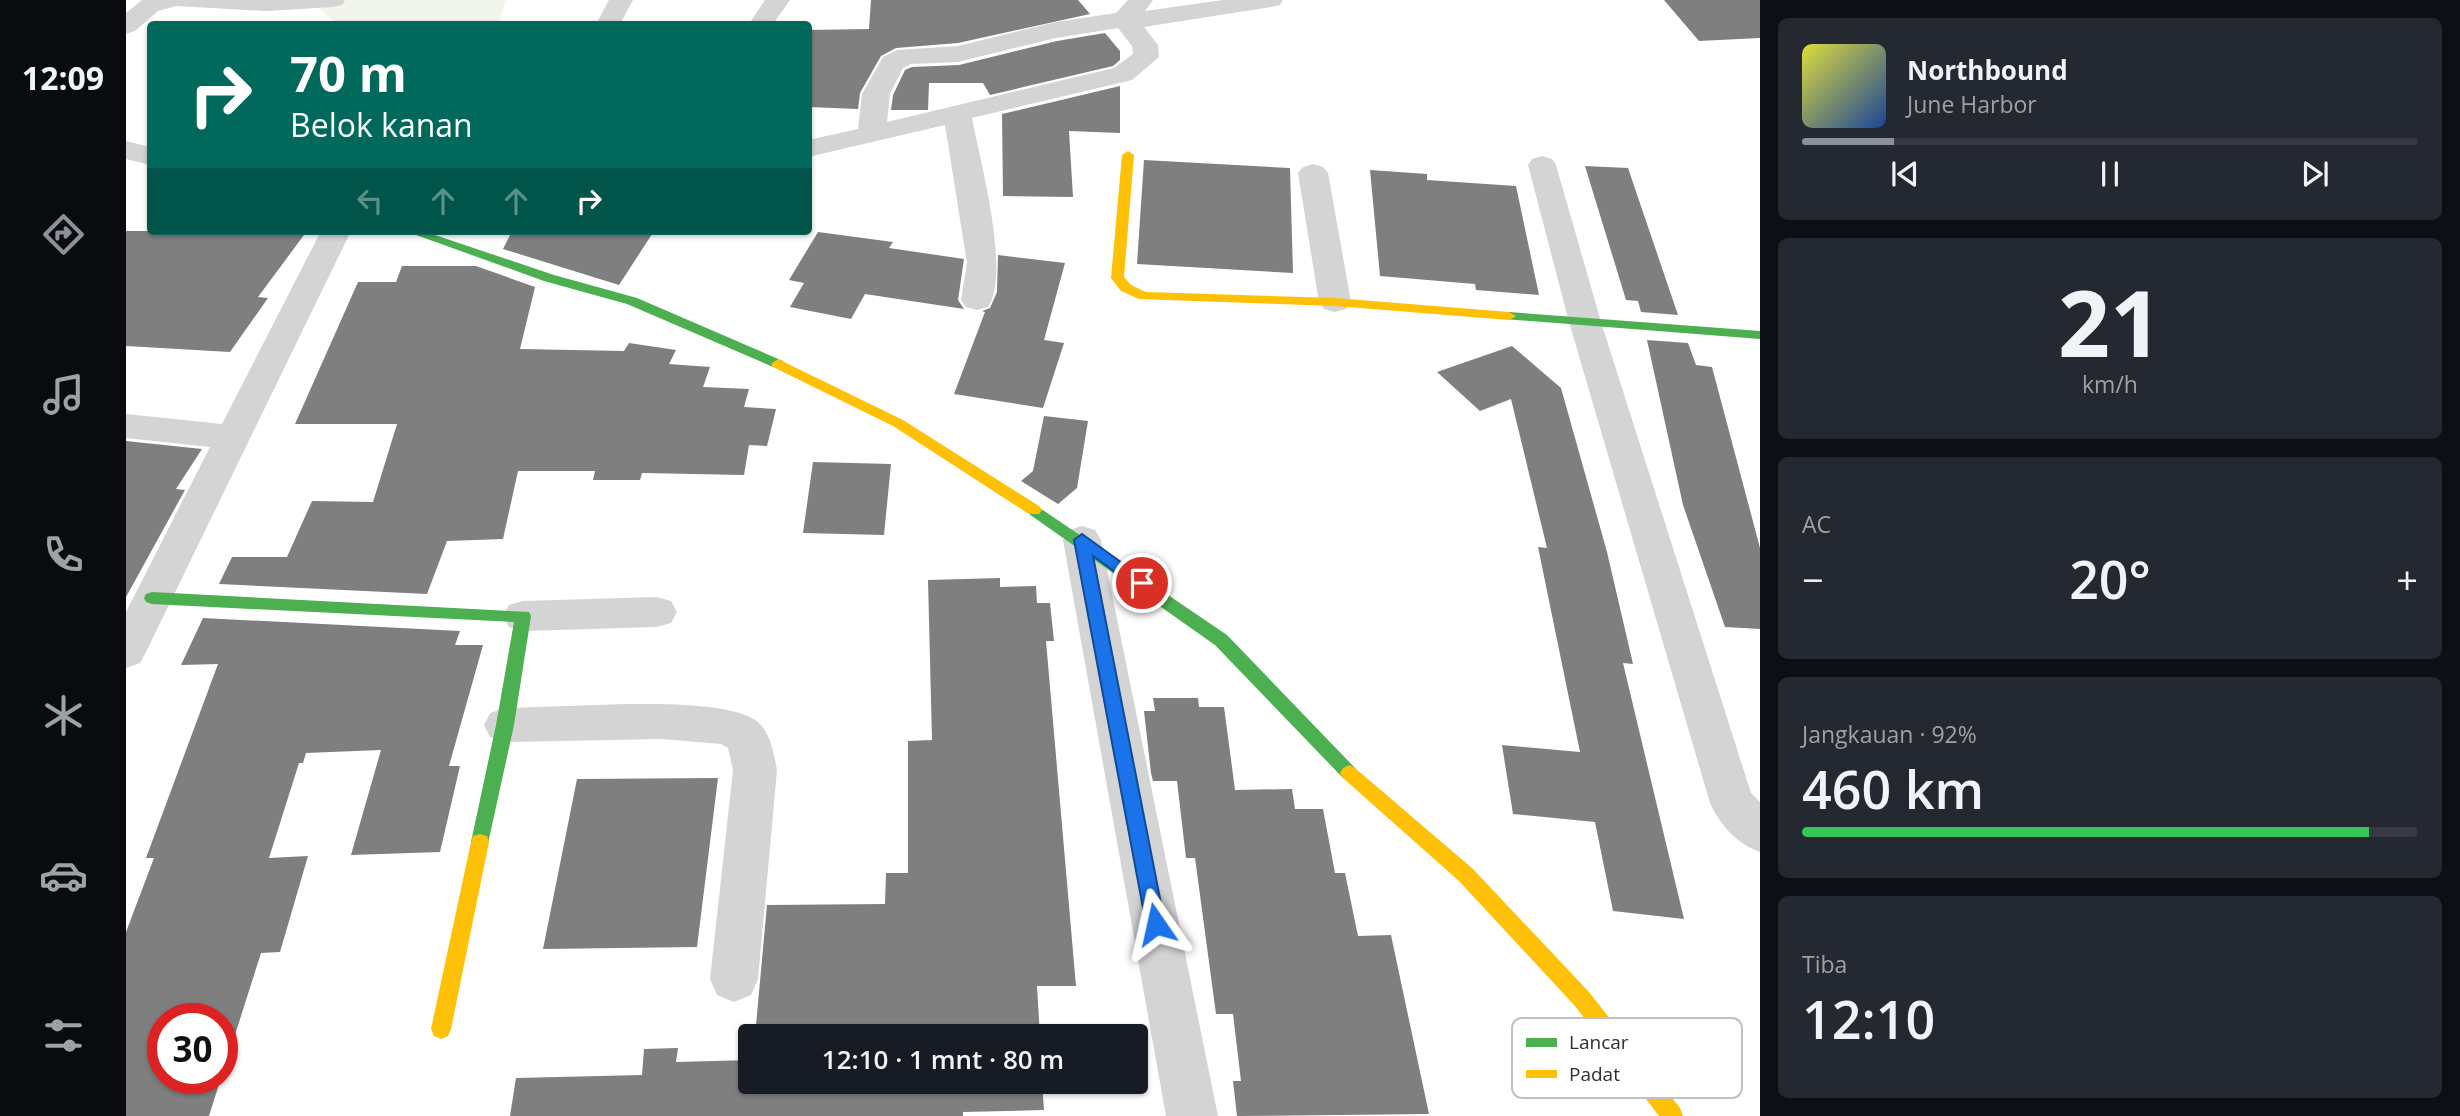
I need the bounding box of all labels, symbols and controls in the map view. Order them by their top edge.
text: 70 m [290,40,407,106]
icon: right [175,49,266,140]
text: Northbound [1907,52,2068,88]
text: 12:09 [22,56,104,99]
text: June Harbor [1907,88,2037,120]
text: Belok kanan [290,103,473,146]
icon: previous [1886,155,1924,193]
icon: pause [2091,155,2129,193]
icon: next [2296,155,2334,193]
icon: left [351,182,389,220]
icon: ahead [424,182,462,220]
icon: ahead [497,182,535,220]
icon: right [570,182,608,220]
icon: directions [39,210,88,259]
text: 21 [2058,260,2162,384]
text: km/h [2082,368,2138,400]
icon: music [39,370,88,419]
text: AC [1802,508,1831,540]
icon: phone [39,530,88,579]
text: 20° [2069,543,2151,614]
pin [1112,553,1172,613]
text: − [1802,553,1824,605]
text: + [2396,553,2418,605]
icon: arrive [1123,564,1161,602]
icon: climate [39,691,88,740]
text: Jangkauan · 92% [1802,718,1977,750]
text: 460 km [1802,753,1984,824]
icon: car [39,851,88,900]
position arrow [1119,887,1193,961]
text: Tiba [1802,948,1847,980]
text: 12:10 [1802,983,1935,1054]
speed limit sign: 30 [147,1003,238,1094]
icon: filters [39,1011,88,1060]
legend [1512,1018,1742,1098]
text: Lancar [1569,1029,1629,1055]
text: 12:10 · 1 mnt · 80 m [822,1041,1064,1077]
text: Padat [1569,1061,1620,1087]

